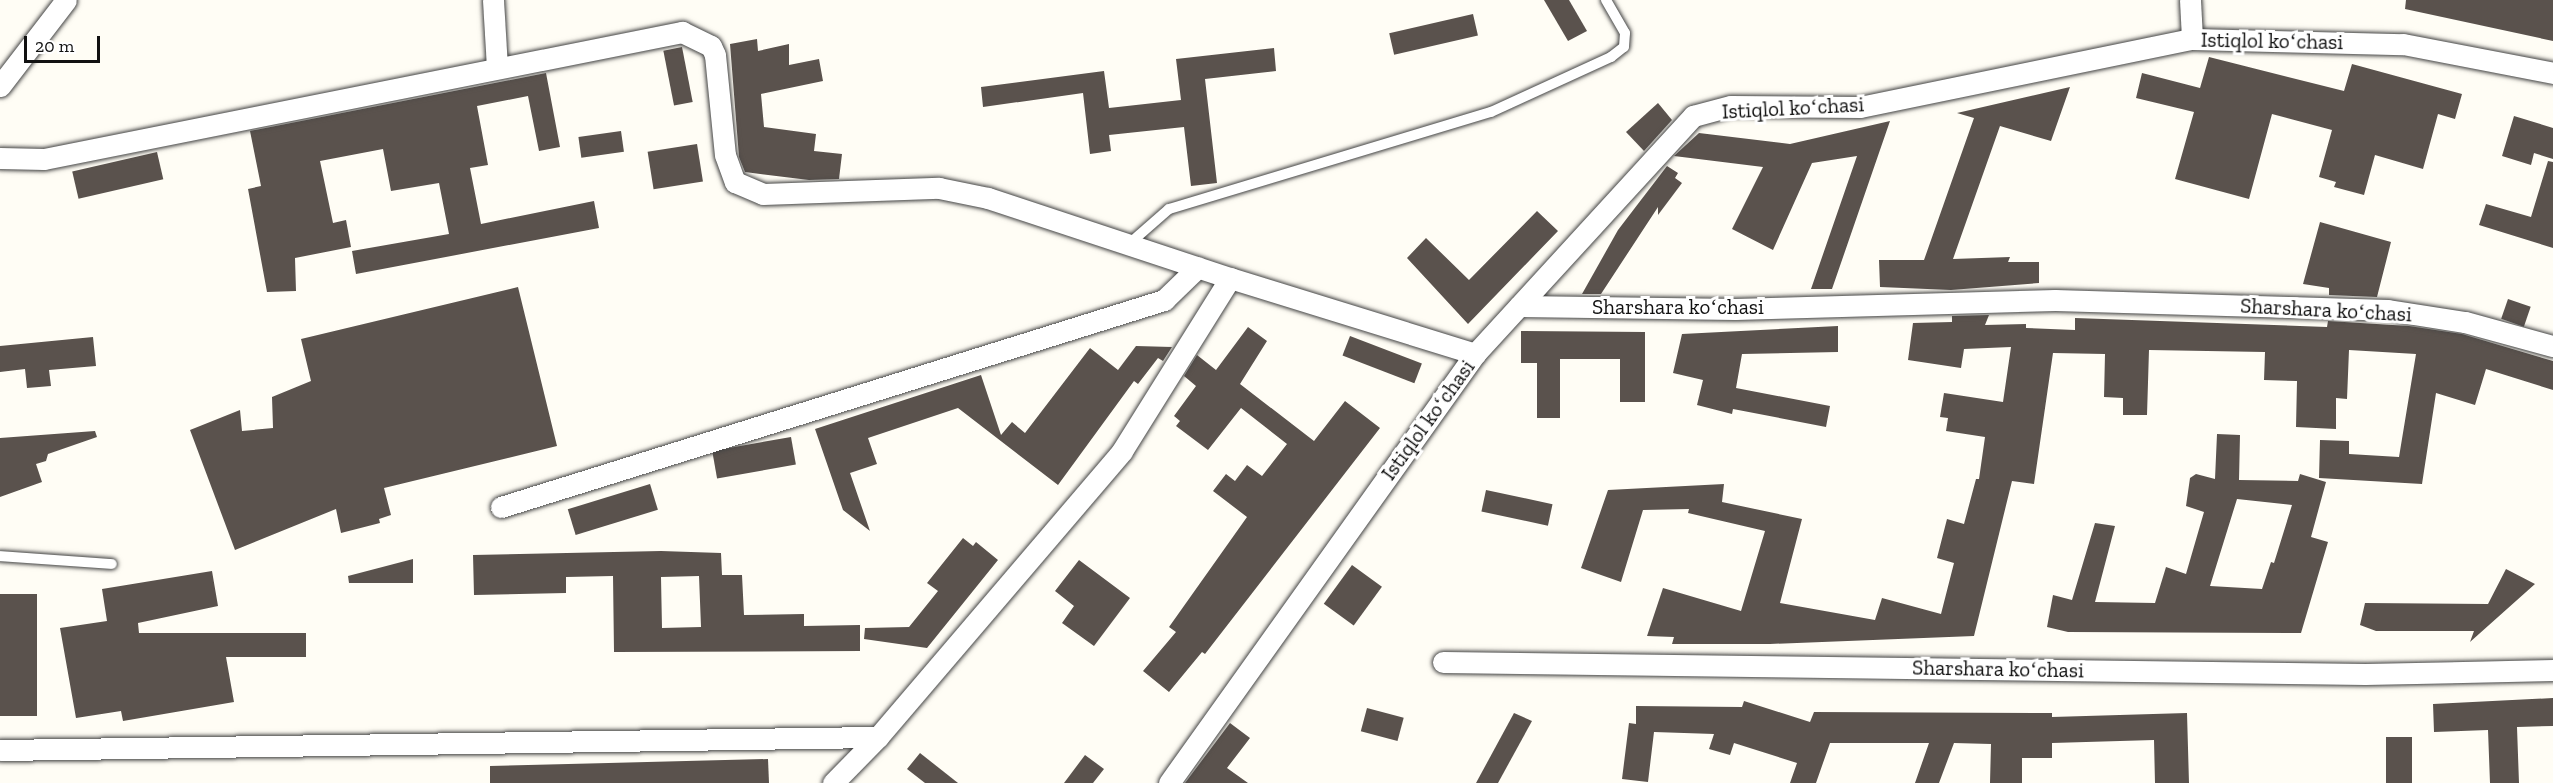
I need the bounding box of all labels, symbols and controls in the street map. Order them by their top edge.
scale bar [27,24,104,62]
street label: Istiqlol koʻchasi [2201,27,2343,55]
text: 20 m [35,35,74,57]
street label: Istiqlol koʻchasi [1721,92,1865,124]
street label: Sharshara koʻchasi [2240,293,2412,327]
street label: Sharshara koʻchasi [1592,294,1764,320]
street label: Istiqlol koʻchasi [1376,355,1480,485]
street label: Sharshara koʻchasi [1912,655,2084,683]

